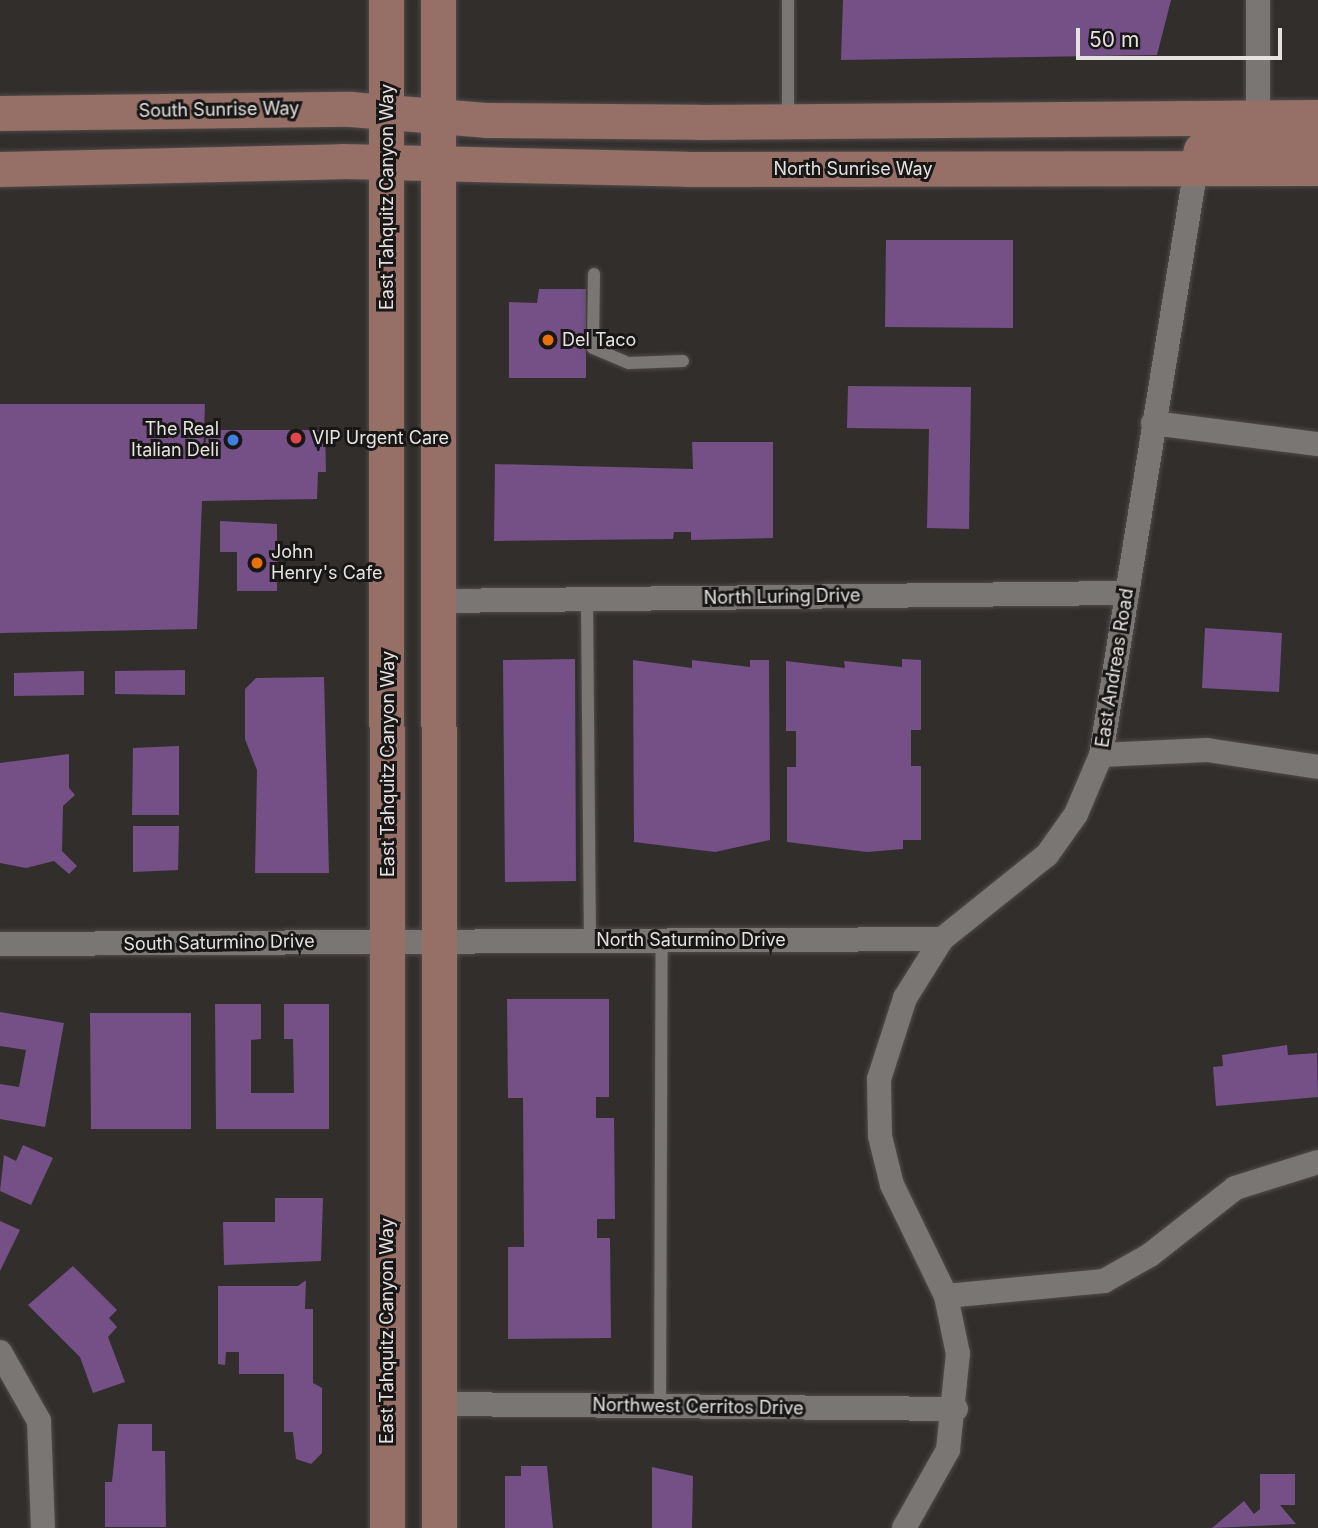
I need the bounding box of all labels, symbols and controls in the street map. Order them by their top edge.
scale bar [1080,14,1286,58]
text: 50 m [1089,27,1139,52]
street label: East Tahquitz Canyon Way [376,84,398,310]
street label: South Sunrise Way [138,98,300,122]
street label: North Sunrise Way [773,158,933,180]
place label: Del Taco [562,329,636,351]
marker: Del Taco [540,332,556,348]
place label: The Real Italian Deli [131,419,219,462]
place label: VIP Urgent Care [312,427,449,449]
marker: VIP Urgent Care [286,428,306,448]
marker: The Real Italian Deli [225,432,241,448]
place label: John Henry's Cafe [271,542,383,584]
marker: John Henry's Cafe [249,555,265,571]
street label: North Luring Drive [703,585,861,609]
street label: East Andreas Road [1092,587,1138,749]
street label: East Tahquitz Canyon Way [377,651,399,877]
street label: North Saturmino Drive [596,929,786,951]
street label: South Saturmino Drive [123,931,315,955]
street label: East Tahquitz Canyon Way [376,1218,398,1444]
street label: Northwest Cerritos Drive [592,1394,804,1420]

